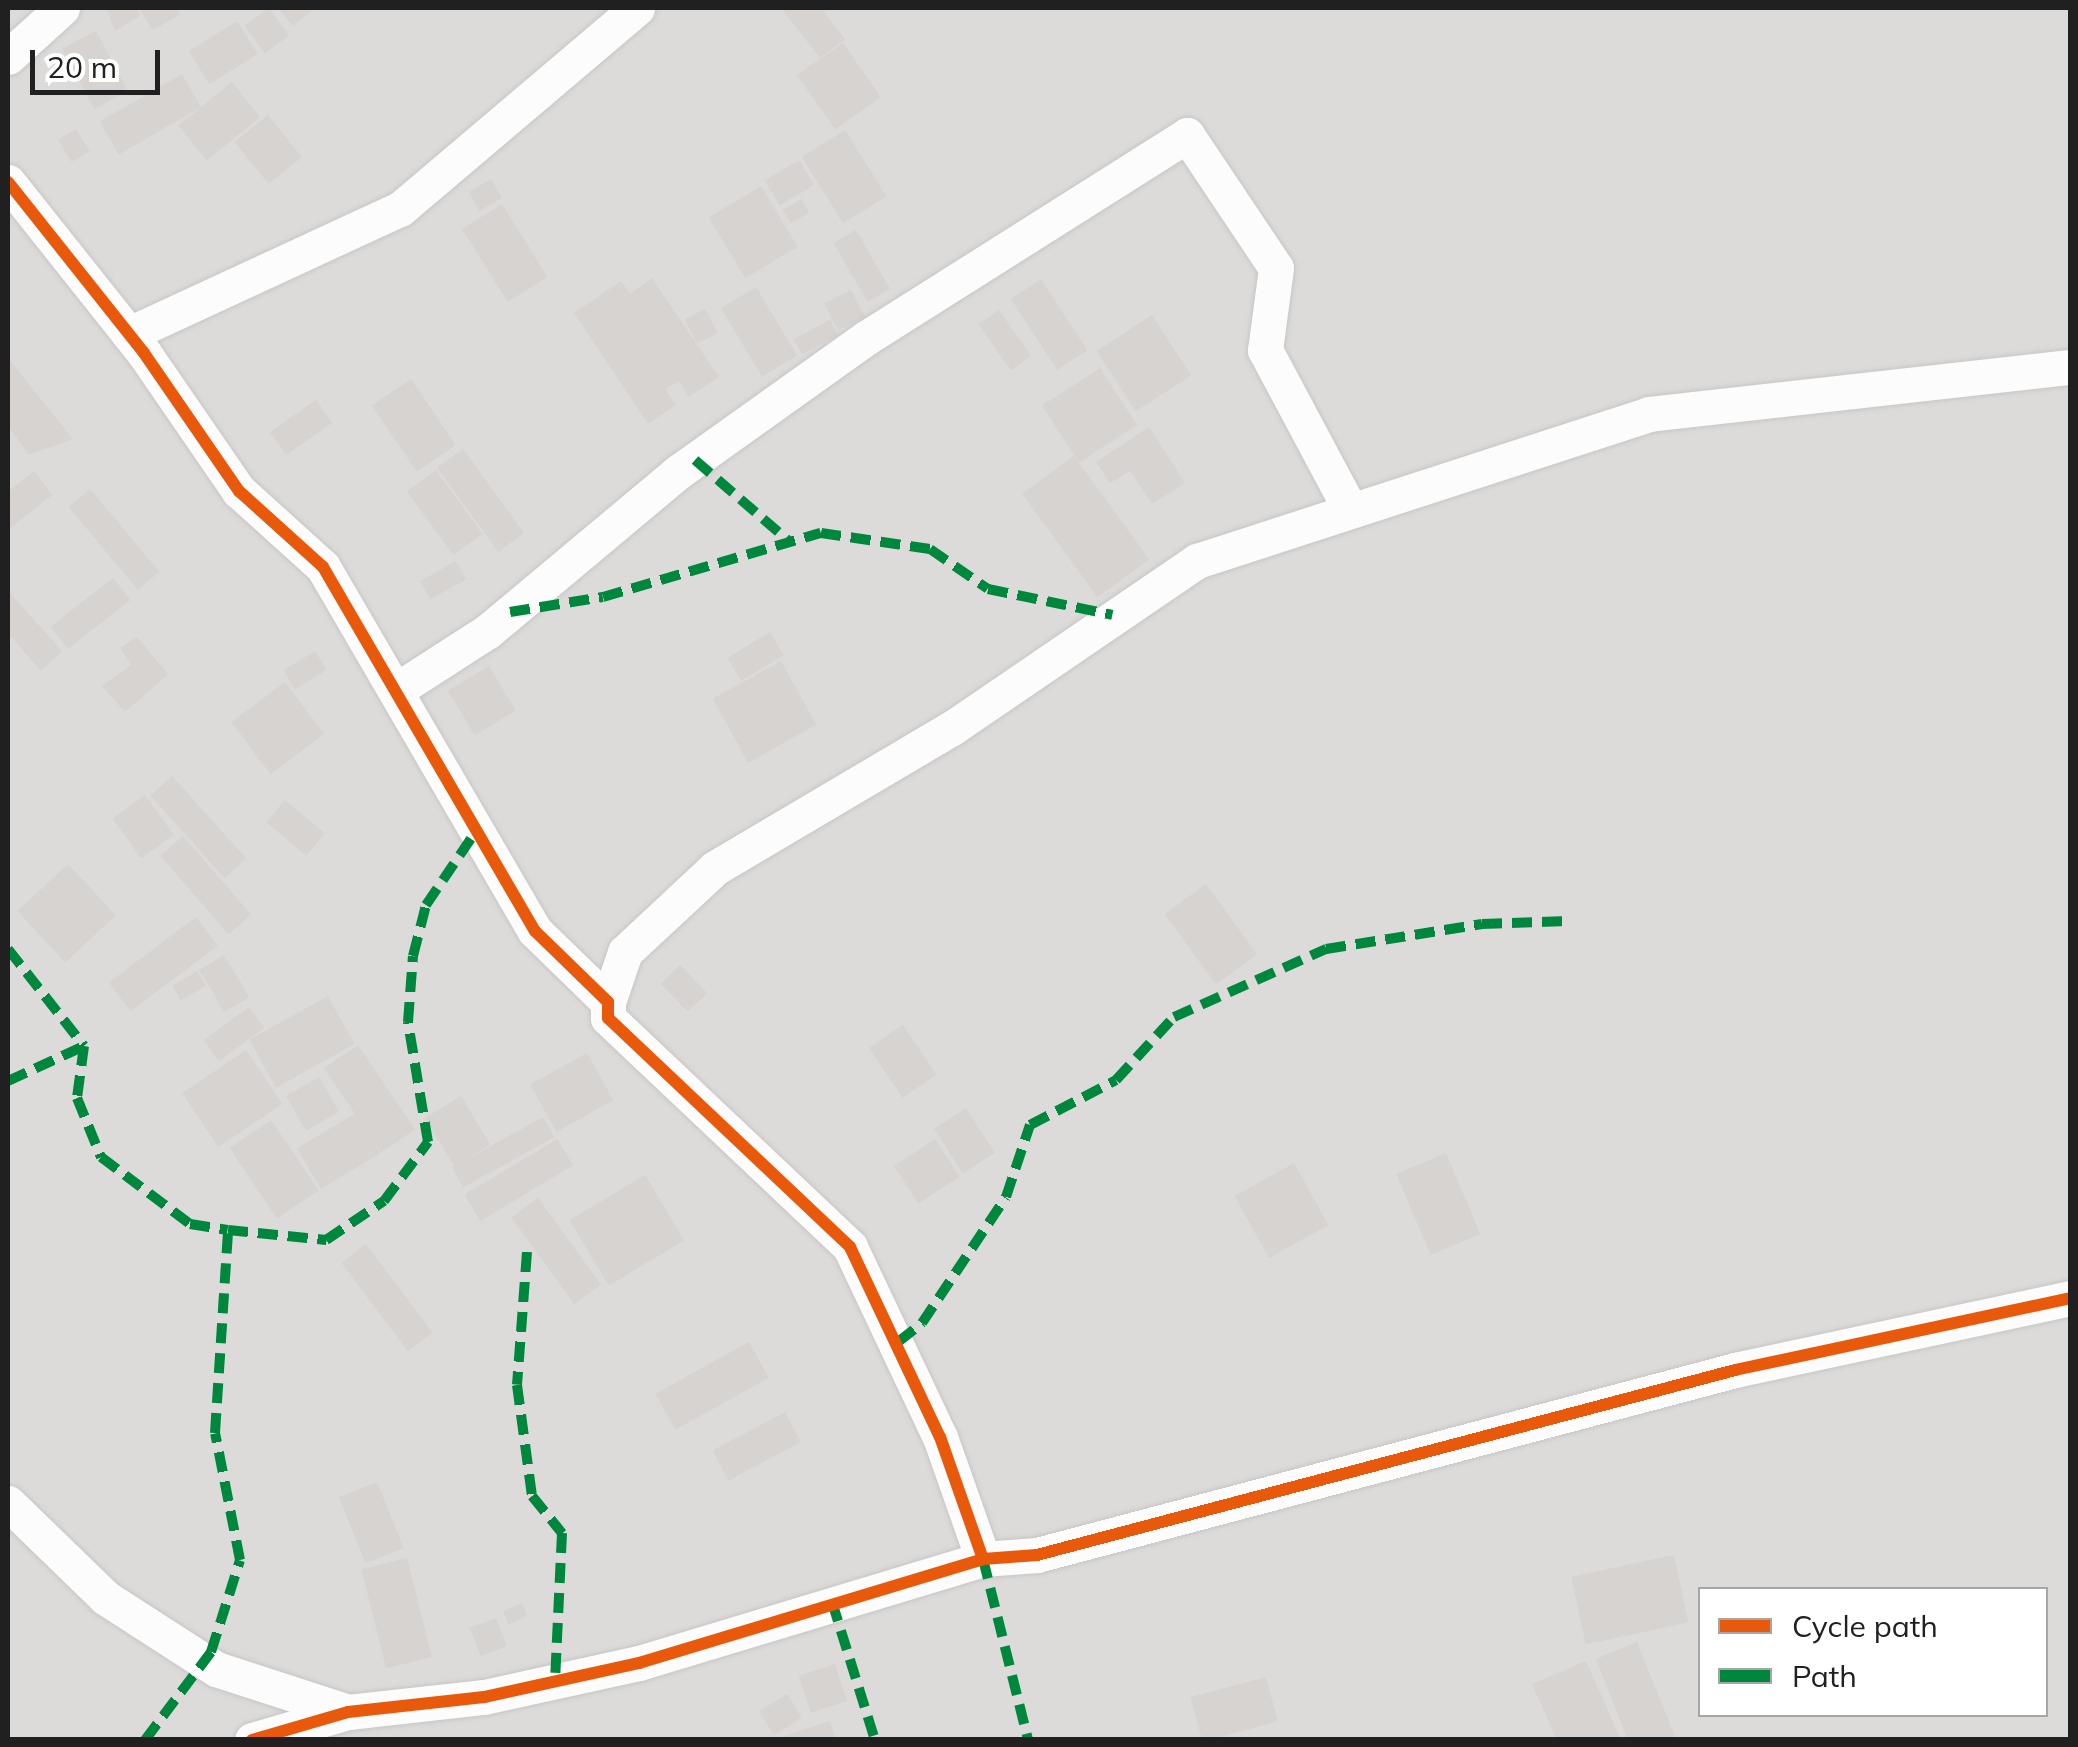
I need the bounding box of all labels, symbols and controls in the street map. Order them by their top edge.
scale bar [35,30,165,92]
text: 20 m [47,48,117,86]
legend [1698,1587,2048,1717]
text: Cycle path [1792,1607,1938,1645]
text: Path [1792,1657,1857,1695]

